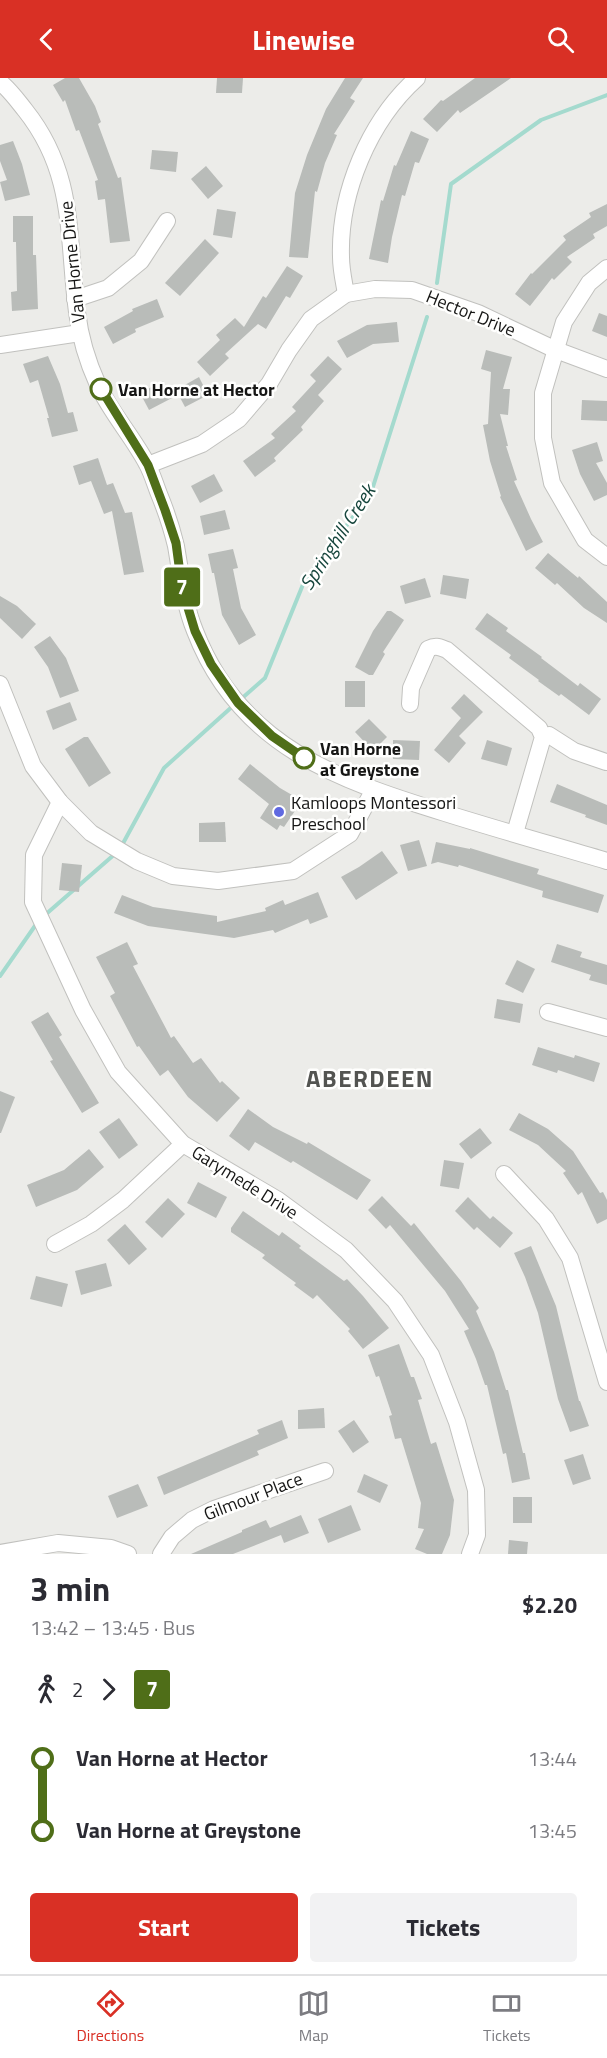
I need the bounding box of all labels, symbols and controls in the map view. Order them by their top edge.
text: Linewise [252,19,355,60]
icon: back [30,23,63,56]
icon: search [544,23,577,56]
street label: Van Horne Drive [52,200,92,324]
street label: Hector Drive [422,283,520,343]
place label: Van Horne at Hector [118,376,275,403]
marker: Van Horne at Hector [90,378,112,400]
water label: Springhill Creek [291,476,384,596]
line badge: 7 [162,568,201,606]
text: 7 [176,571,188,603]
place label: Van Horne at Greystone [320,735,419,783]
marker: Van Horne at Greystone [293,747,315,769]
place label: Kamloops Montessori Preschool [291,789,456,837]
marker: Kamloops Montessori Preschool [272,805,286,819]
district label: ABERDEEN [306,1060,434,1096]
street label: Garymede Drive [186,1138,304,1226]
street label: Gilmour Place [200,1465,306,1527]
text: 3 min [30,1564,110,1614]
text: $2.20 [522,1588,577,1622]
text: 13:42 – 13:45 · Bus [30,1612,195,1643]
icon: walk [30,1673,63,1706]
icon: forward [92,1673,125,1706]
text: 7 [146,1673,158,1705]
text: 2 [72,1674,83,1705]
text: Van Horne at Hector [76,1741,268,1775]
text: 13:44 [528,1743,577,1774]
text: Van Horne at Greystone [76,1813,301,1847]
text: 13:45 [528,1815,577,1846]
button: Start [30,1893,298,1962]
button: Tickets [310,1893,577,1962]
tab: Directions [76,1987,144,2047]
tab: Map [297,1987,330,2047]
tab: Tickets [483,1987,531,2047]

